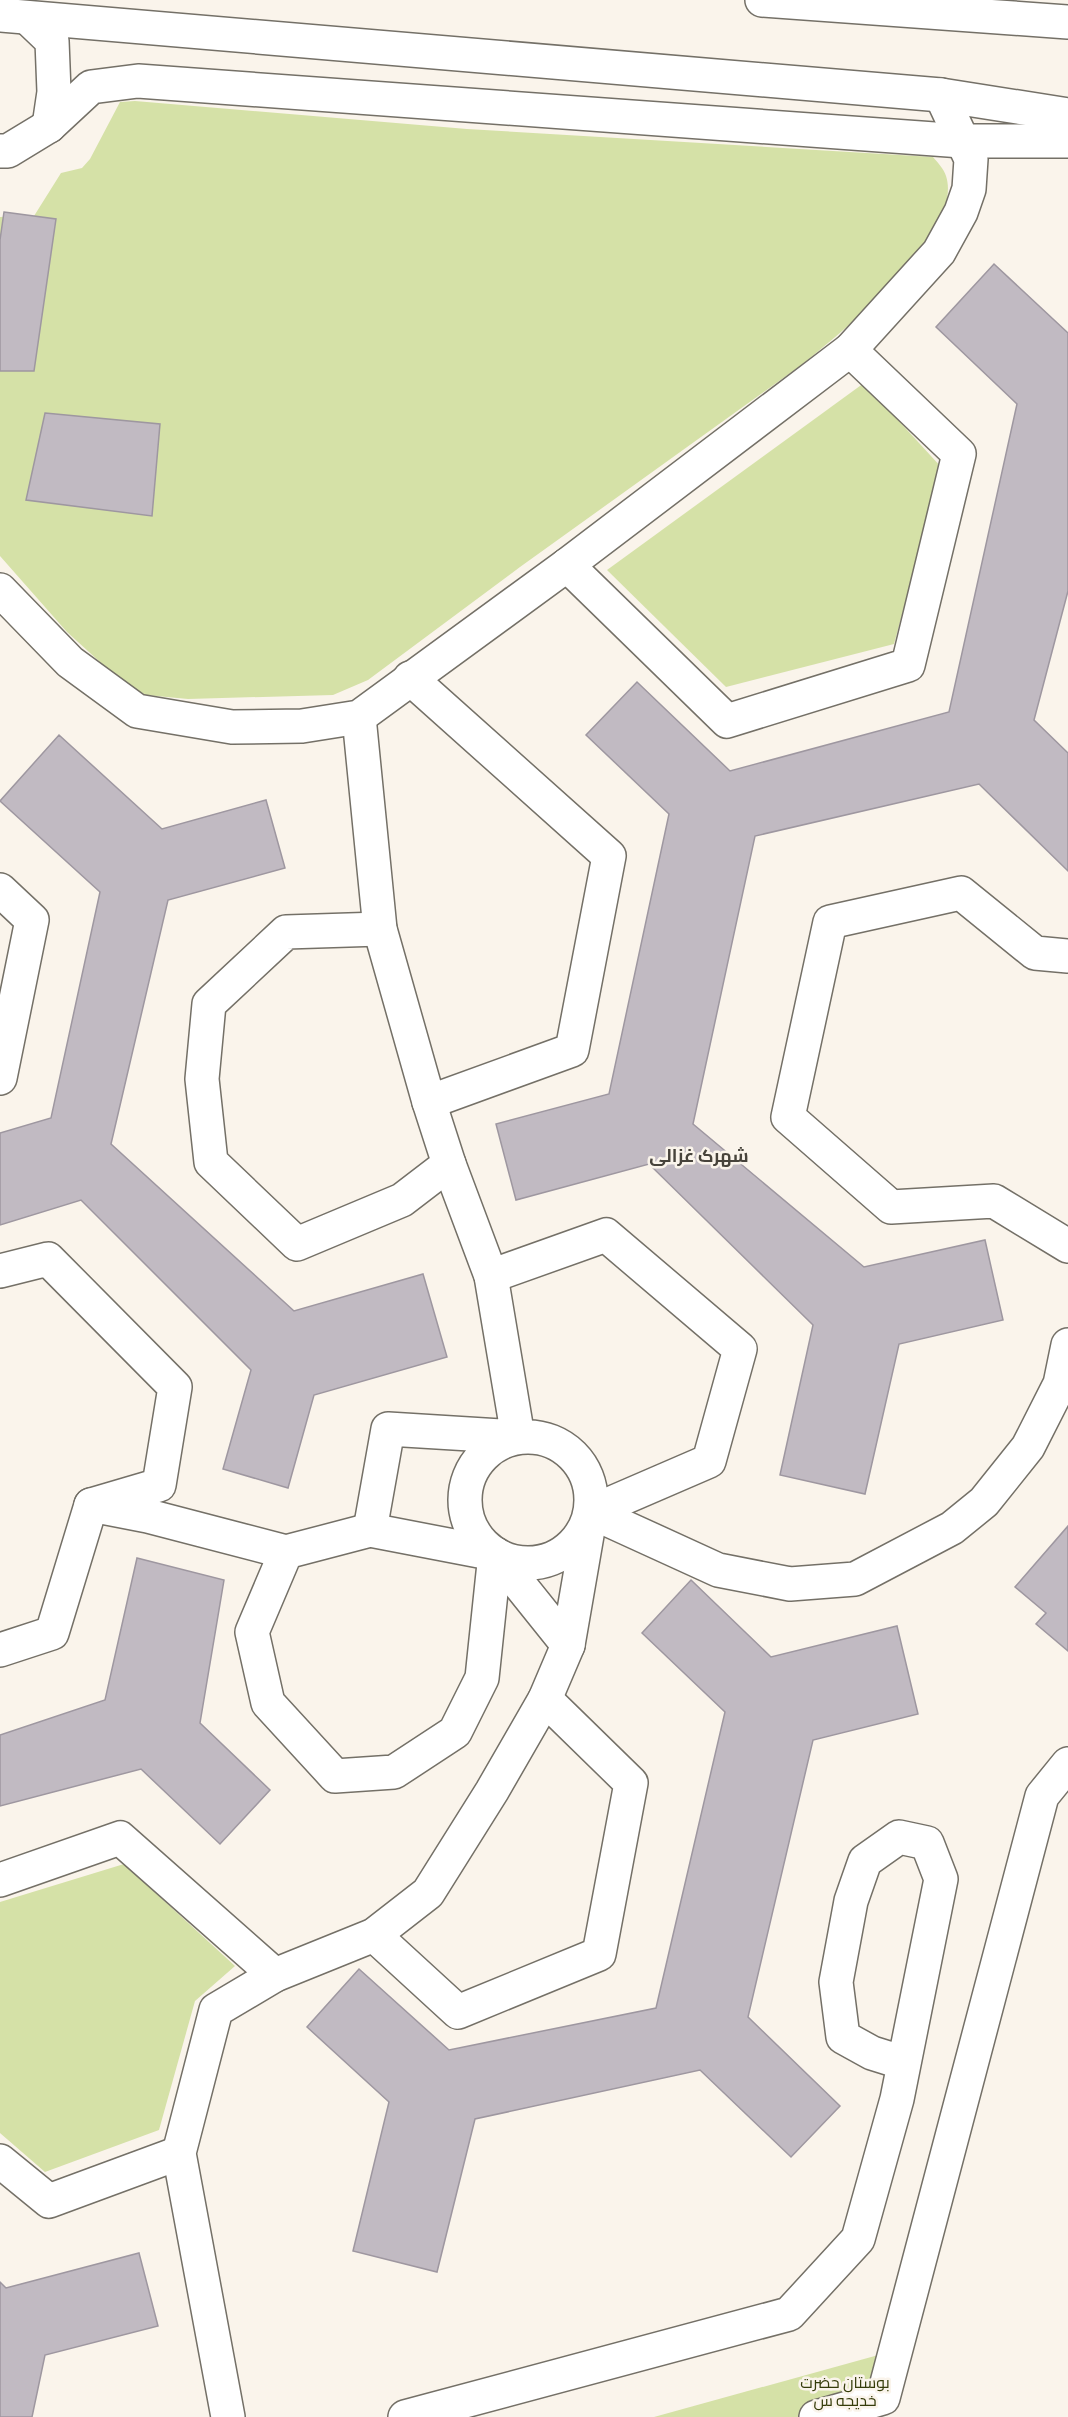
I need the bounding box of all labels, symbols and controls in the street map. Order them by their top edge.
district label: شهرک غزالی [649,1144,749,1167]
park label: بوستان حضرت خدیجه س [800,2372,890,2411]

